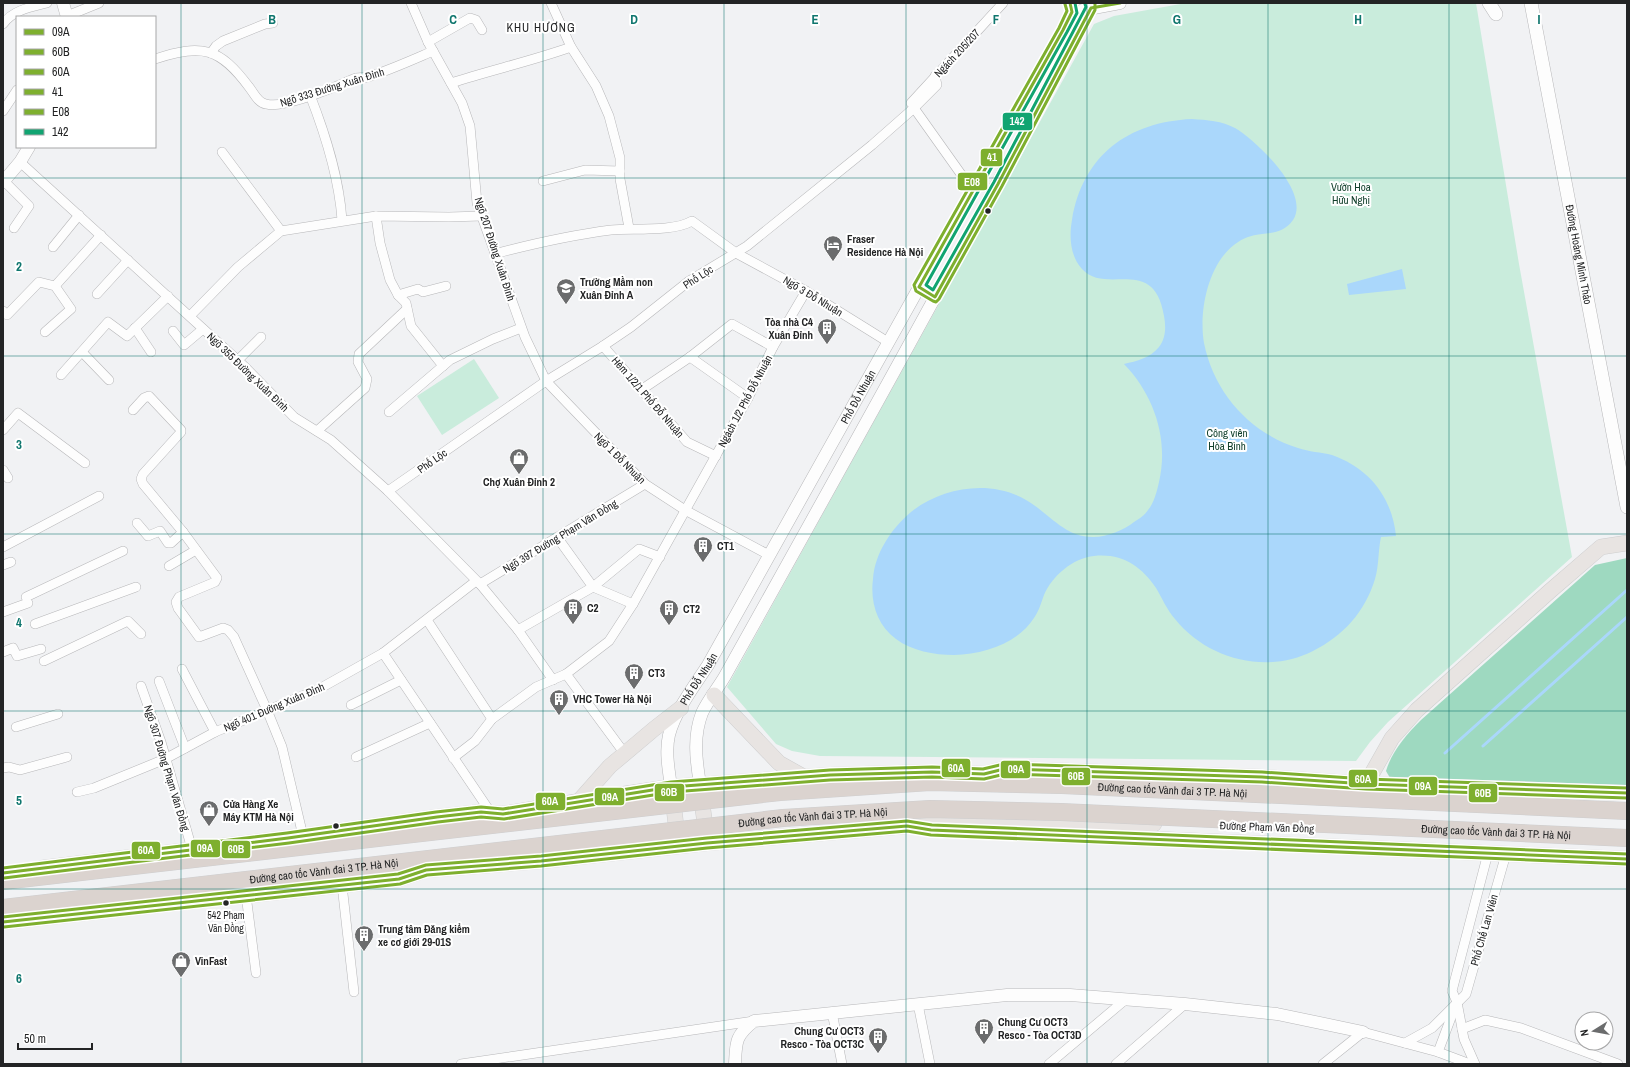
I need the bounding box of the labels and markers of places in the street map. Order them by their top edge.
unlabelled marker [983,206,993,216]
place label: Fraser Residence Hà Nội [847,232,923,259]
hotel icon: Fraser Residence Hà Nội [822,234,844,262]
place label: Trường Mầm non Xuân Đỉnh A [580,275,653,302]
school or university icon: Trường Mầm non Xuân Đỉnh A [555,277,577,305]
place label: Tòa nhà C4 Xuân Đỉnh [765,315,813,342]
building icon: Tòa nhà C4 Xuân Đỉnh [816,317,838,345]
shop icon: Chợ Xuân Đỉnh 2 [508,447,530,475]
place label: Chợ Xuân Đỉnh 2 [483,475,555,489]
building icon: CT1 [692,535,714,563]
place label: CT1 [717,539,734,553]
building icon: C2 [562,597,584,625]
building icon: CT2 [658,598,680,626]
place label: C2 [587,601,599,615]
place label: CT2 [683,602,700,616]
building icon: CT3 [623,662,645,690]
place label: CT3 [648,666,665,680]
building icon: VHC Tower Hà Nội [548,688,570,716]
place label: VHC Tower Hà Nội [573,692,652,706]
place label: Cửa Hàng Xe Máy KTM Hà Nội [223,797,294,824]
shop icon: Cửa Hàng Xe Máy KTM Hà Nội [198,799,220,827]
unlabelled marker [331,821,341,831]
marker: 542 Phạm Văn Đồng [221,898,231,908]
place label: 542 Phạm Văn Đồng [207,909,245,935]
place label: Trung tâm Đăng kiểm xe cơ giới 29-01S [378,922,470,949]
building icon: Trung tâm Đăng kiểm xe cơ giới 29-01S [353,924,375,952]
shop icon: VinFast [170,950,192,978]
place label: VinFast [195,954,227,968]
place label: Chung Cư OCT3 Resco - Tòa OCT3D [998,1015,1082,1042]
building icon: Chung Cư OCT3 Resco - Tòa OCT3D [973,1017,995,1045]
place label: Chung Cư OCT3 Resco - Tòa OCT3C [780,1024,864,1051]
building icon: Chung Cư OCT3 Resco - Tòa OCT3C [867,1026,889,1054]

